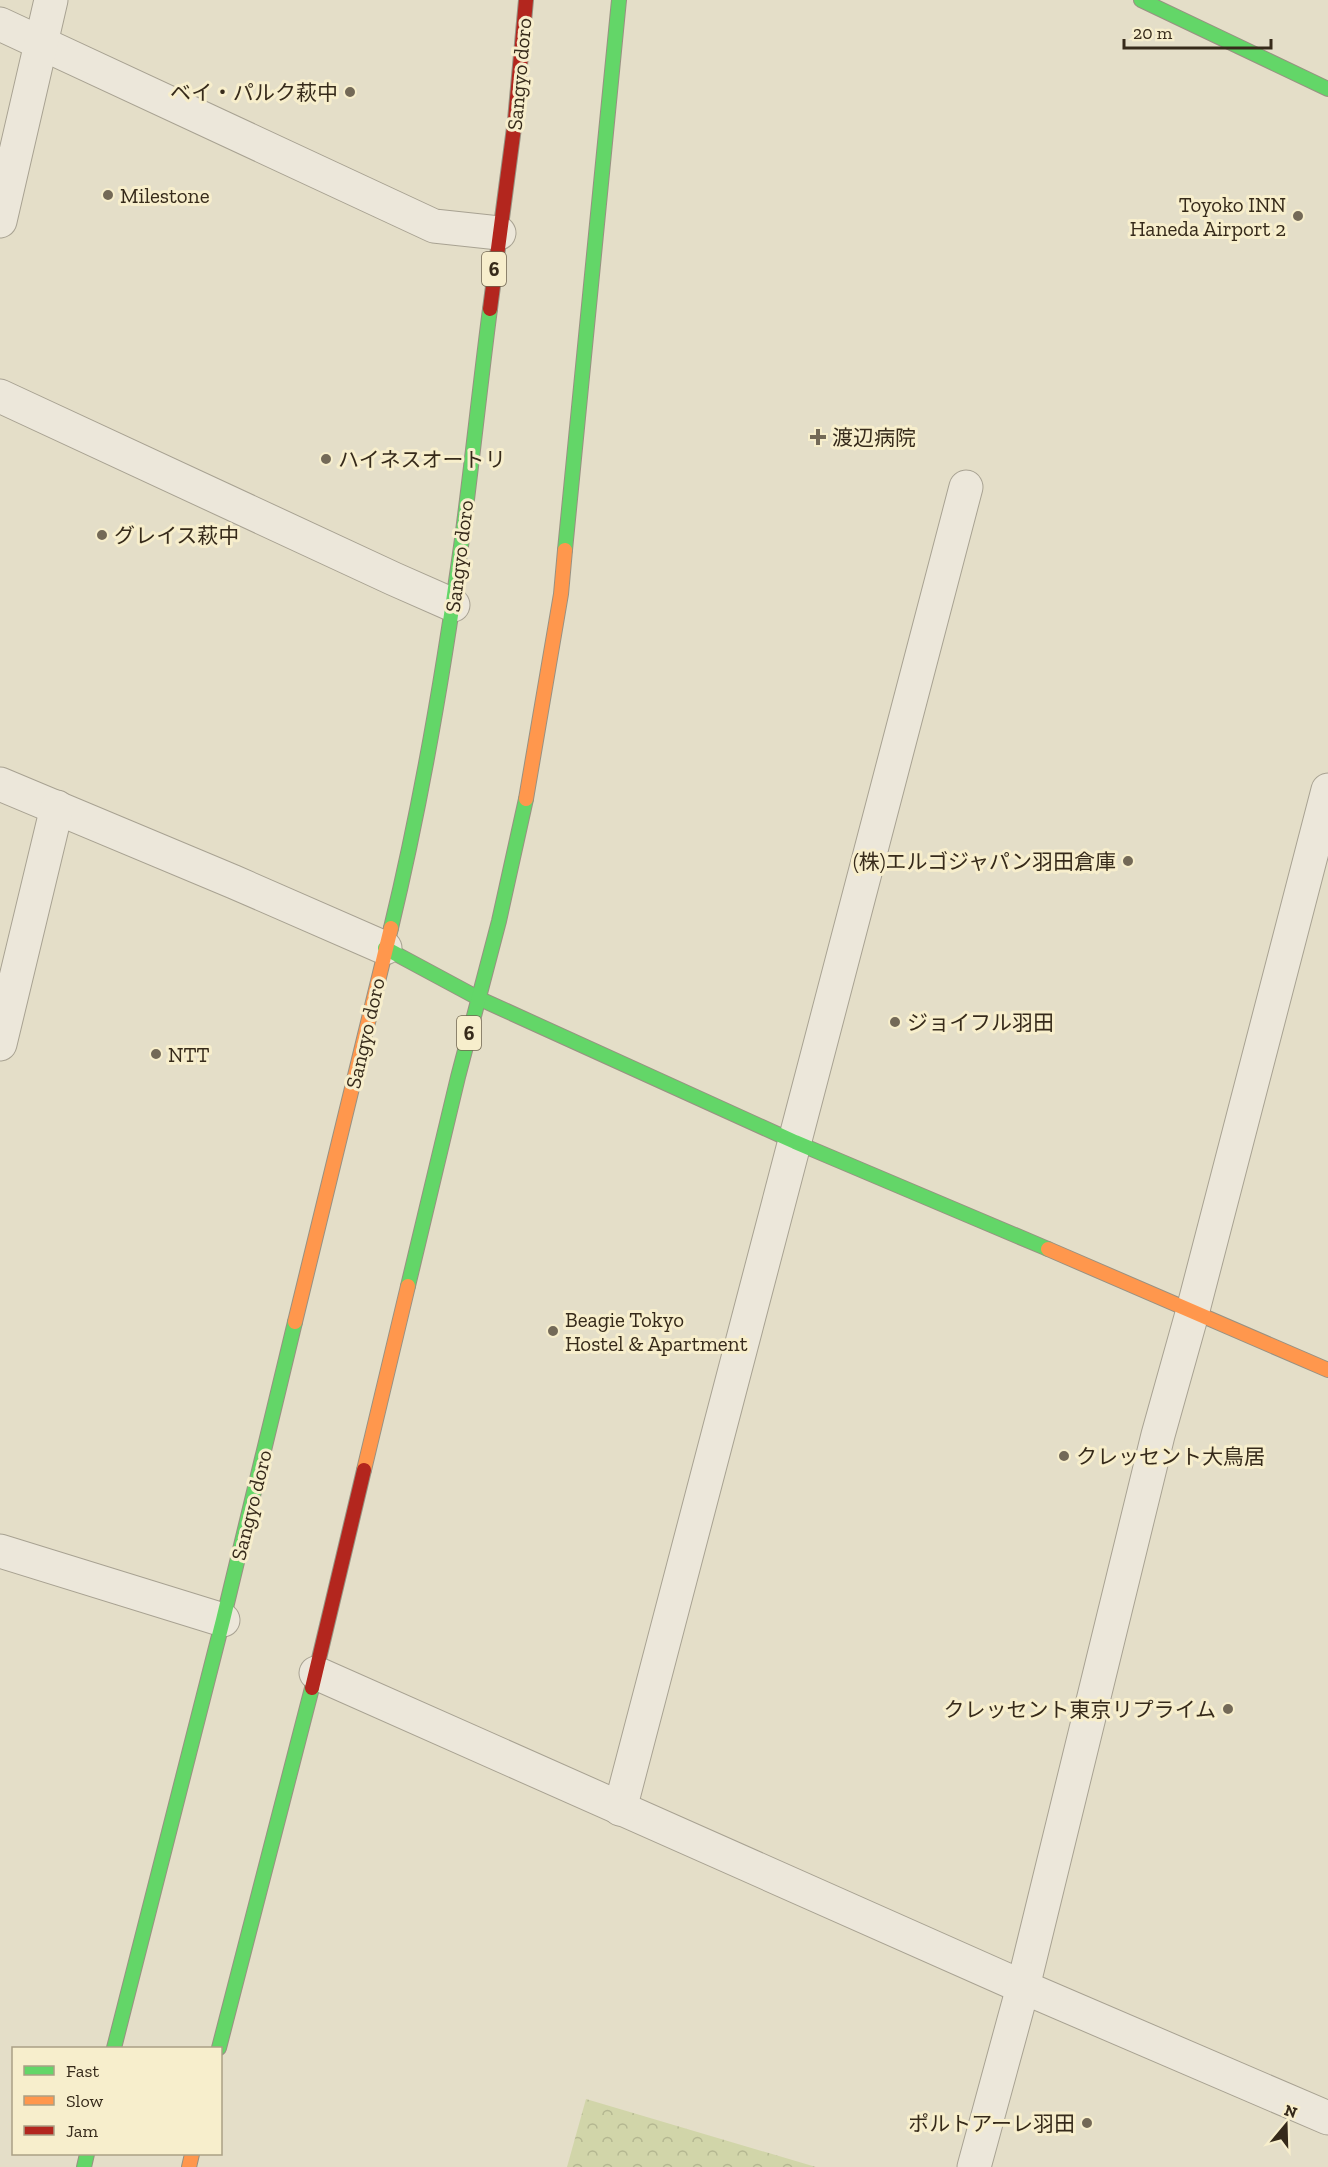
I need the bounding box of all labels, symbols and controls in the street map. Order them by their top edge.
scale bar [1124,12,1271,50]
street label: Sangyo doro [502,17,536,131]
text: 20 m [1133,22,1173,44]
place label: ベイ・パルク萩中 [170,80,338,105]
marker: ベイ・パルク萩中 [343,85,357,99]
place label: Milestone [120,183,210,208]
marker: Milestone [101,188,115,202]
place label: Toyoko INN Haneda Airport 2 [1130,192,1286,241]
marker: Toyoko INN Haneda Airport 2 [1291,209,1305,223]
road number: 6 [482,252,506,286]
place label: 渡辺病院 [832,425,916,450]
marker: 渡辺病院 [809,428,827,446]
place label: ハイネスオートリ [338,447,506,472]
marker: ハイネスオートリ [319,452,333,466]
street label: Sangyo doro [440,499,478,613]
place label: グレイス萩中 [114,523,239,548]
marker: グレイス萩中 [95,528,109,542]
place label: (株)エルゴジャパン羽田倉庫 [853,849,1116,874]
marker: (株)エルゴジャパン羽田倉庫 [1121,854,1135,868]
street label: Sangyo doro [340,975,390,1091]
place label: ジョイフル羽田 [907,1010,1054,1035]
marker: ジョイフル羽田 [888,1015,902,1029]
road number: 6 [457,1016,481,1050]
place label: NTT [168,1042,210,1067]
marker: NTT [149,1047,163,1061]
place label: Beagie Tokyo Hostel & Apartment [565,1307,748,1356]
marker: Beagie Tokyo Hostel & Apartment [546,1324,560,1338]
place label: クレッセント大鳥居 [1076,1444,1265,1469]
street label: Sangyo doro [225,1447,277,1563]
marker: クレッセント大鳥居 [1057,1449,1071,1463]
place label: クレッセント東京リプライム [943,1697,1216,1722]
marker: クレッセント東京リプライム [1221,1702,1235,1716]
legend [12,2047,222,2155]
text: Fast [66,2060,99,2082]
text: Slow [66,2090,103,2112]
north arrow [1256,2095,1316,2155]
text: N [1282,2100,1300,2122]
place label: ポルトアーレ羽田 [908,2111,1075,2136]
marker: ポルトアーレ羽田 [1080,2116,1094,2130]
text: Jam [66,2120,98,2142]

